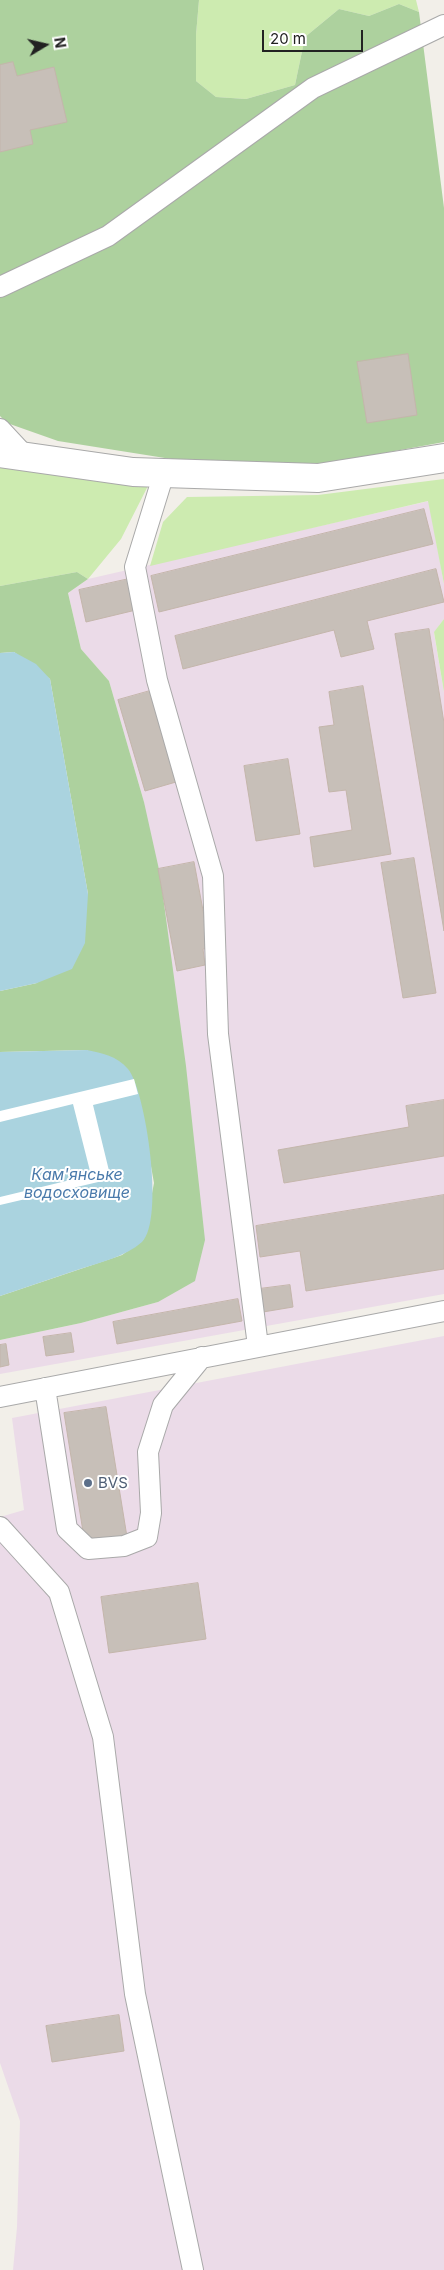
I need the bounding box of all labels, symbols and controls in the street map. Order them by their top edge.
north arrow [20,20,70,70]
scale bar [264,20,365,52]
text: 20 m [270,29,306,48]
text: N [51,36,70,49]
water label: Кам'янське водосховище [24,1165,130,1203]
place label: BVS [98,1474,128,1492]
marker: BVS [82,1477,94,1489]

